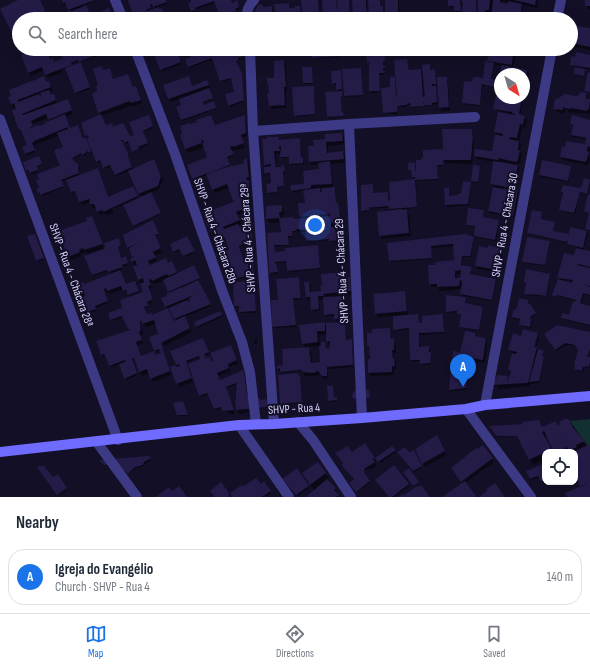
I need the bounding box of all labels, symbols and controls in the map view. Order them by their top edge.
search box [12,12,578,56]
icon: search [26,23,48,45]
text: Search here [58,25,118,44]
north arrow [494,68,530,104]
street label: SHVP - Rua 4 - Chácara 30 [488,172,522,278]
street label: SHVP - Rua 4 - Chácara 28b [190,177,240,285]
street label: SHVP - Rua 4 - Chácara 29ª [237,183,259,293]
your location [305,215,325,235]
street label: SHVP - Rua 4 - Chácara 29 [332,218,352,324]
street label: SHVP - Rua 4 - Chácara 28ª [45,221,97,329]
pin: A [450,354,476,387]
street label: SHVP - Rua 4 [268,400,320,418]
map controls [542,449,578,485]
button: locate [542,449,578,485]
text: Nearby [16,513,59,533]
text: Igreja do Evangélio [55,560,153,579]
text: A [27,569,33,585]
text: 140 m [547,569,573,585]
text: Church · SHVP - Rua 4 [55,579,150,595]
tab: Map [85,623,107,660]
tab: Directions [276,623,314,660]
tab: Saved [483,623,505,660]

